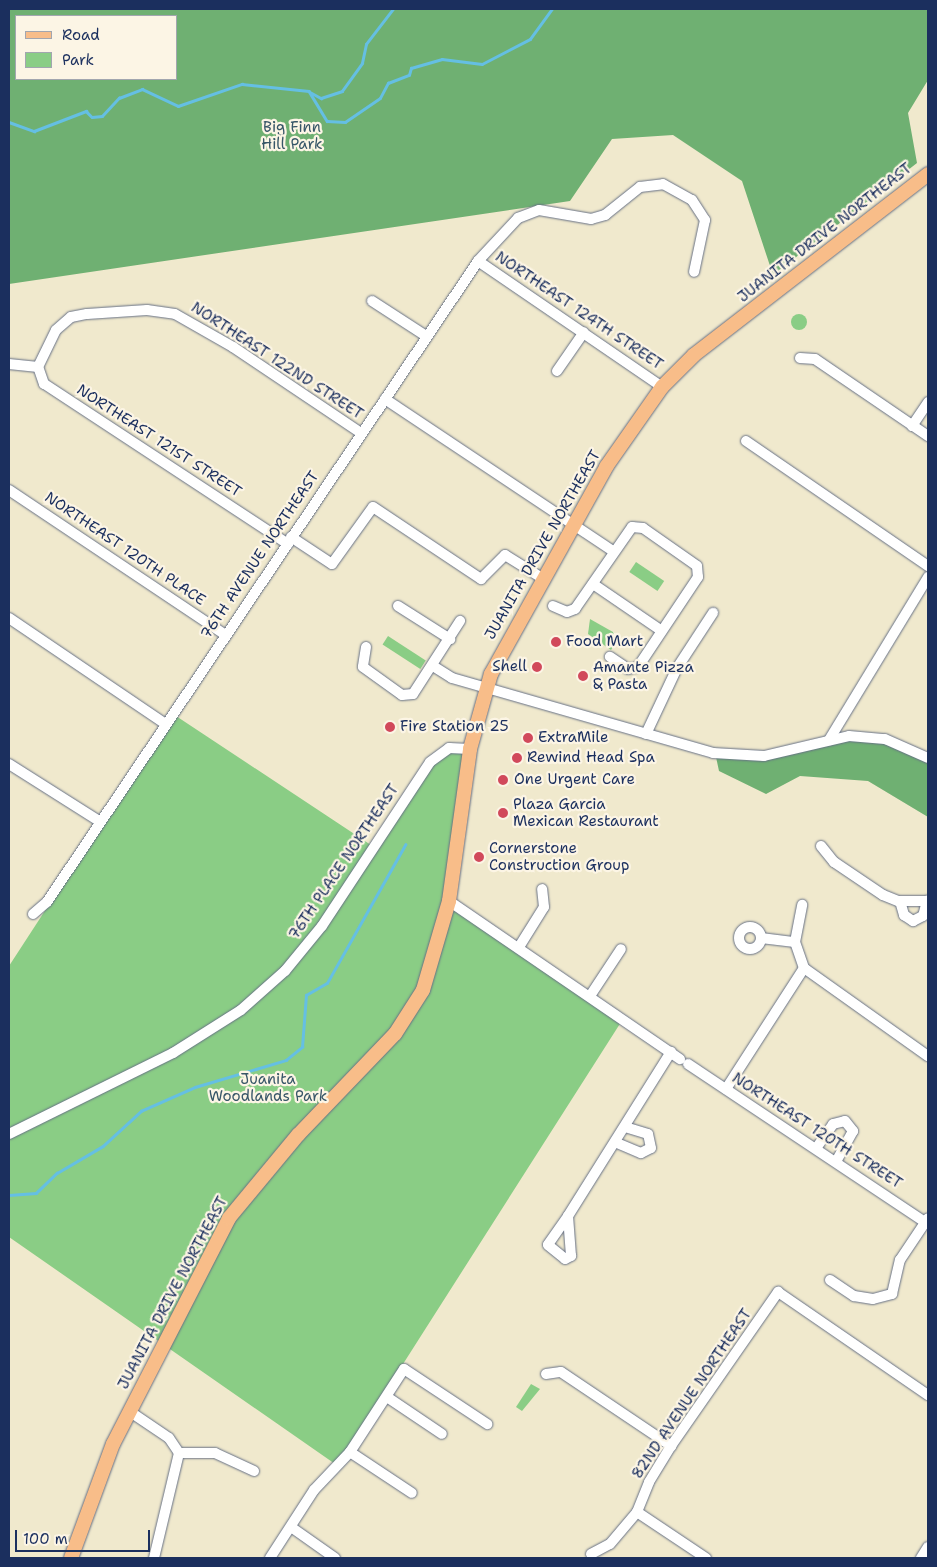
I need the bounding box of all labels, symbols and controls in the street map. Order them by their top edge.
legend [15,15,178,80]
text: Road [62,25,100,45]
text: Park [62,50,94,70]
park label: Big Finn Hill Park [261,118,323,153]
street label: JUANITA DRIVE NORTHEAST [734,160,916,306]
street label: NORTHEAST 124TH STREET [492,248,666,374]
street label: NORTHEAST 122ND STREET [188,299,366,423]
street label: NORTHEAST 121ST STREET [73,381,245,501]
street label: JUANITA DRIVE NORTHEAST [481,447,605,643]
street label: 76TH AVENUE NORTHEAST [197,468,323,642]
street label: NORTHEAST 120TH PLACE [41,488,209,610]
place label: Food Mart [566,633,643,651]
marker: Food Mart [550,636,562,648]
place label: Shell [492,658,527,676]
place label: Amante Pizza & Pasta [593,658,694,693]
marker: Shell [531,661,543,673]
marker: Amante Pizza & Pasta [577,670,589,682]
place label: Fire Station 25 [400,718,509,736]
marker: Fire Station 25 [384,721,396,733]
place label: ExtraMile [538,729,608,747]
marker: ExtraMile [522,732,534,744]
place label: Rewind Head Spa [527,749,655,767]
marker: Rewind Head Spa [511,752,523,764]
place label: One Urgent Care [514,771,635,789]
marker: One Urgent Care [496,773,510,787]
street label: 76TH PLACE NORTHEAST [285,781,403,943]
place label: Plaza Garcia Mexican Restaurant [513,795,659,830]
marker: Plaza Garcia Mexican Restaurant [497,807,509,819]
place label: Cornerstone Construction Group [489,839,629,874]
marker: Cornerstone Construction Group [473,851,485,863]
street label: NORTHEAST 120TH STREET [729,1069,905,1193]
park label: Juanita Woodlands Park [209,1070,327,1105]
street label: JUANITA DRIVE NORTHEAST [114,1194,232,1392]
street label: 82ND AVENUE NORTHEAST [628,1306,756,1482]
scale bar [18,1520,152,1552]
text: 100 m [23,1529,68,1549]

